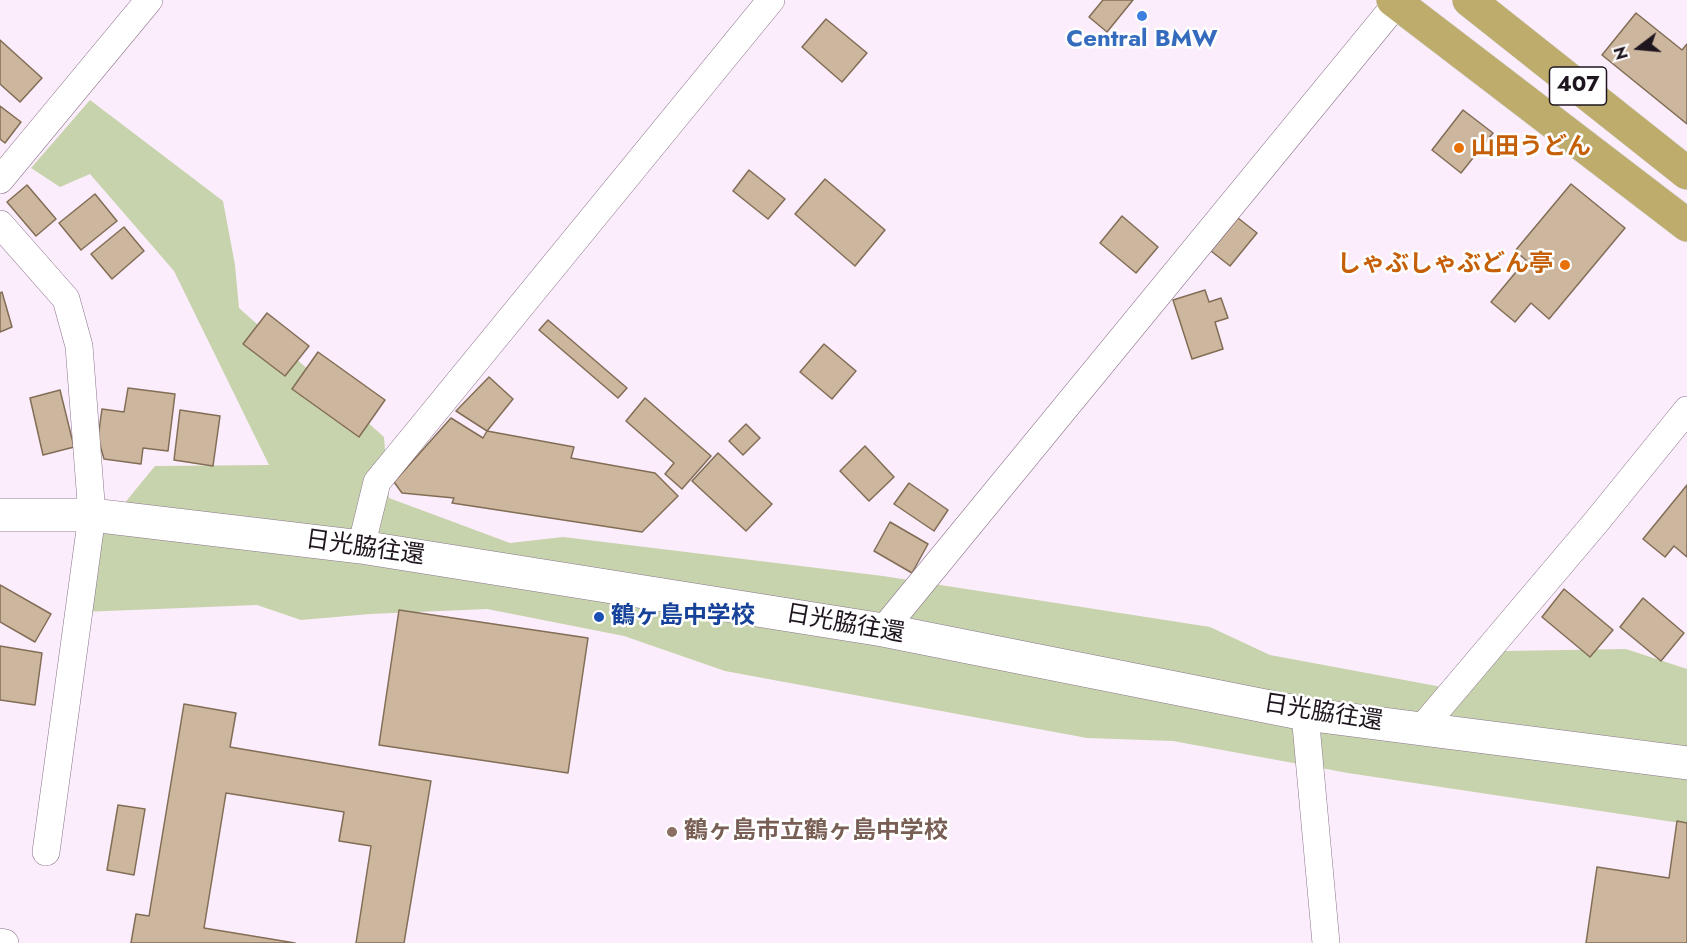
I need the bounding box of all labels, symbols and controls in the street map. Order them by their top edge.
marker: Central BMW [1135,9,1149,23]
north arrow [1609,18,1669,78]
place label: Central BMW [1066,26,1218,54]
text: N [1608,44,1634,62]
road number: 407 [1550,67,1606,105]
place label: 山田うどん [1471,134,1591,162]
marker: 山田うどん [1452,141,1466,155]
place label: しゃぶしゃぶどん亭 [1337,251,1553,279]
marker: しゃぶしゃぶどん亭 [1558,258,1572,272]
street label: 日光脇往還 [304,526,426,572]
street label: 日光脇往還 [783,600,907,650]
place label: 鶴ヶ島中学校 [611,603,755,631]
marker: 鶴ヶ島中学校 [592,610,606,624]
street label: 日光脇往還 [1261,690,1385,738]
place label: 鶴ヶ島市立鶴ヶ島中学校 [684,818,948,846]
marker: 鶴ヶ島市立鶴ヶ島中学校 [665,825,679,839]

